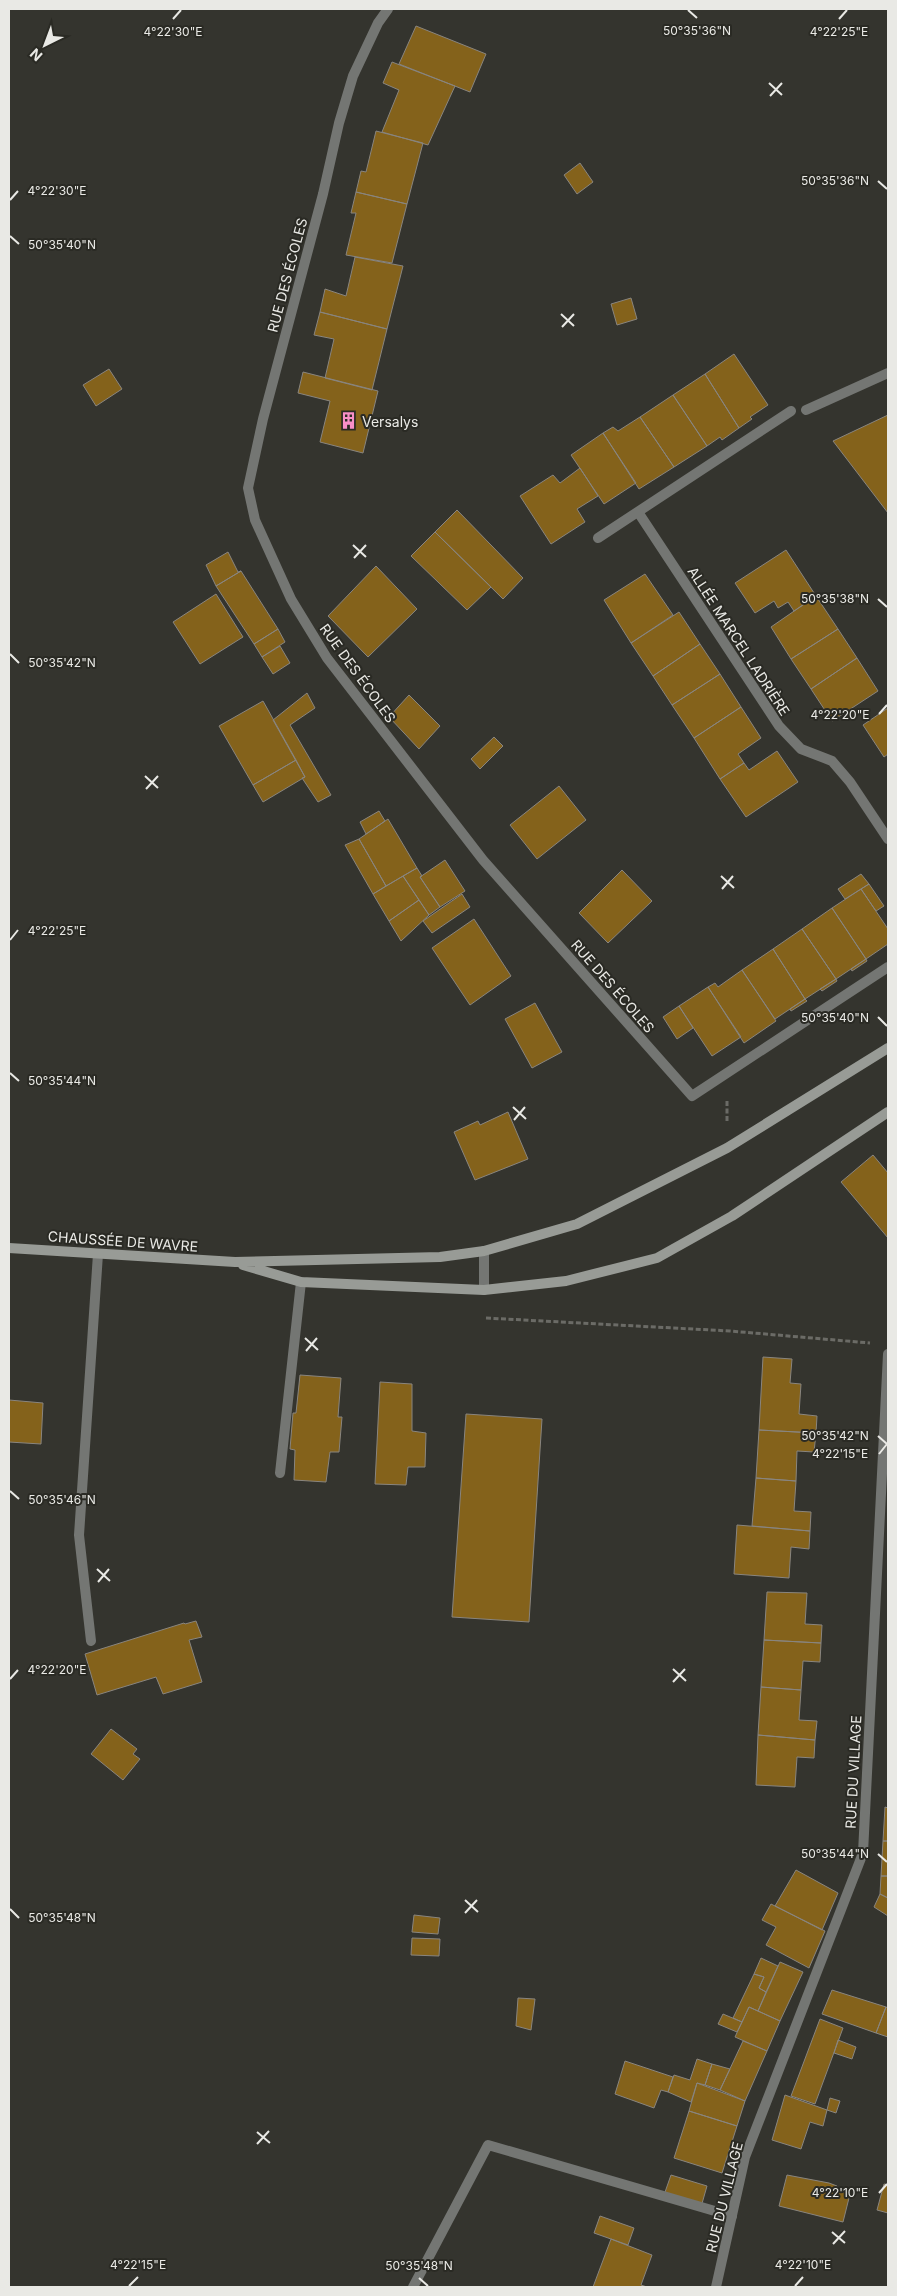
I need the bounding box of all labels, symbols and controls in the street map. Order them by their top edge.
north arrow [20,20,70,70]
text: 50°35'36"N [663,23,731,38]
text: 4°22'30"E [143,24,203,39]
text: 4°22'25"E [810,24,868,39]
text: N [26,45,46,65]
text: 50°35'36"N [801,173,869,188]
text: 4°22'30"E [27,183,87,198]
street label: RUE DES ÉCOLES [264,216,310,334]
text: 50°35'40"N [28,237,96,252]
building icon: Versalys [338,411,358,431]
place label: Versalys [362,413,418,430]
street label: ALLÉE MARCEL LADRIÈRE [684,563,794,719]
text: 50°35'38"N [801,591,869,606]
street label: RUE DES ÉCOLES [316,620,400,726]
text: 50°35'42"N [28,655,96,670]
text: 4°22'20"E [811,707,869,722]
text: 4°22'25"E [28,923,86,938]
street label: RUE DES ÉCOLES [568,936,658,1036]
text: 50°35'40"N [801,1010,869,1025]
text: 50°35'44"N [28,1073,96,1088]
street label: CHAUSSÉE DE WAVRE [47,1227,199,1255]
text: 50°35'42"N [801,1428,869,1443]
text: 4°22'15"E [812,1446,868,1461]
text: 50°35'46"N [28,1492,96,1507]
text: 4°22'20"E [28,1662,86,1677]
street label: RUE DU VILLAGE [842,1715,864,1829]
text: 50°35'44"N [801,1846,869,1861]
text: 50°35'48"N [28,1910,96,1925]
street label: RUE DU VILLAGE [702,2140,746,2254]
text: 4°22'10"E [812,2185,868,2200]
text: 4°22'15"E [110,2257,166,2272]
text: 4°22'10"E [775,2257,831,2272]
text: 50°35'48"N [385,2258,453,2273]

